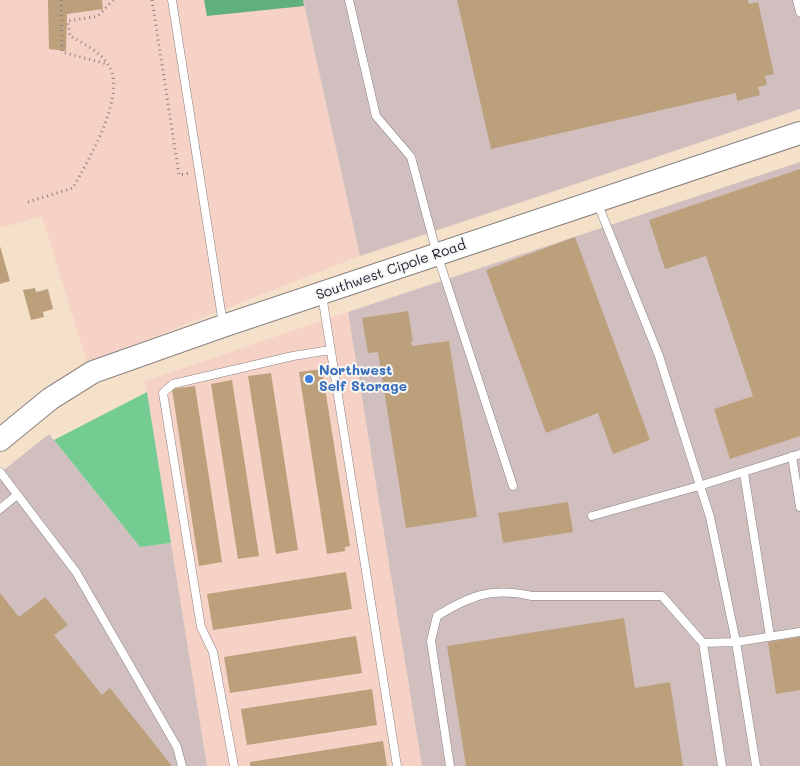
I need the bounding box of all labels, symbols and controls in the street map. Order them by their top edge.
street label: Southwest Cipole Road [314,236,468,304]
place label: Northwest Self Storage [319,363,407,396]
marker: Northwest Self Storage [303,373,315,385]

